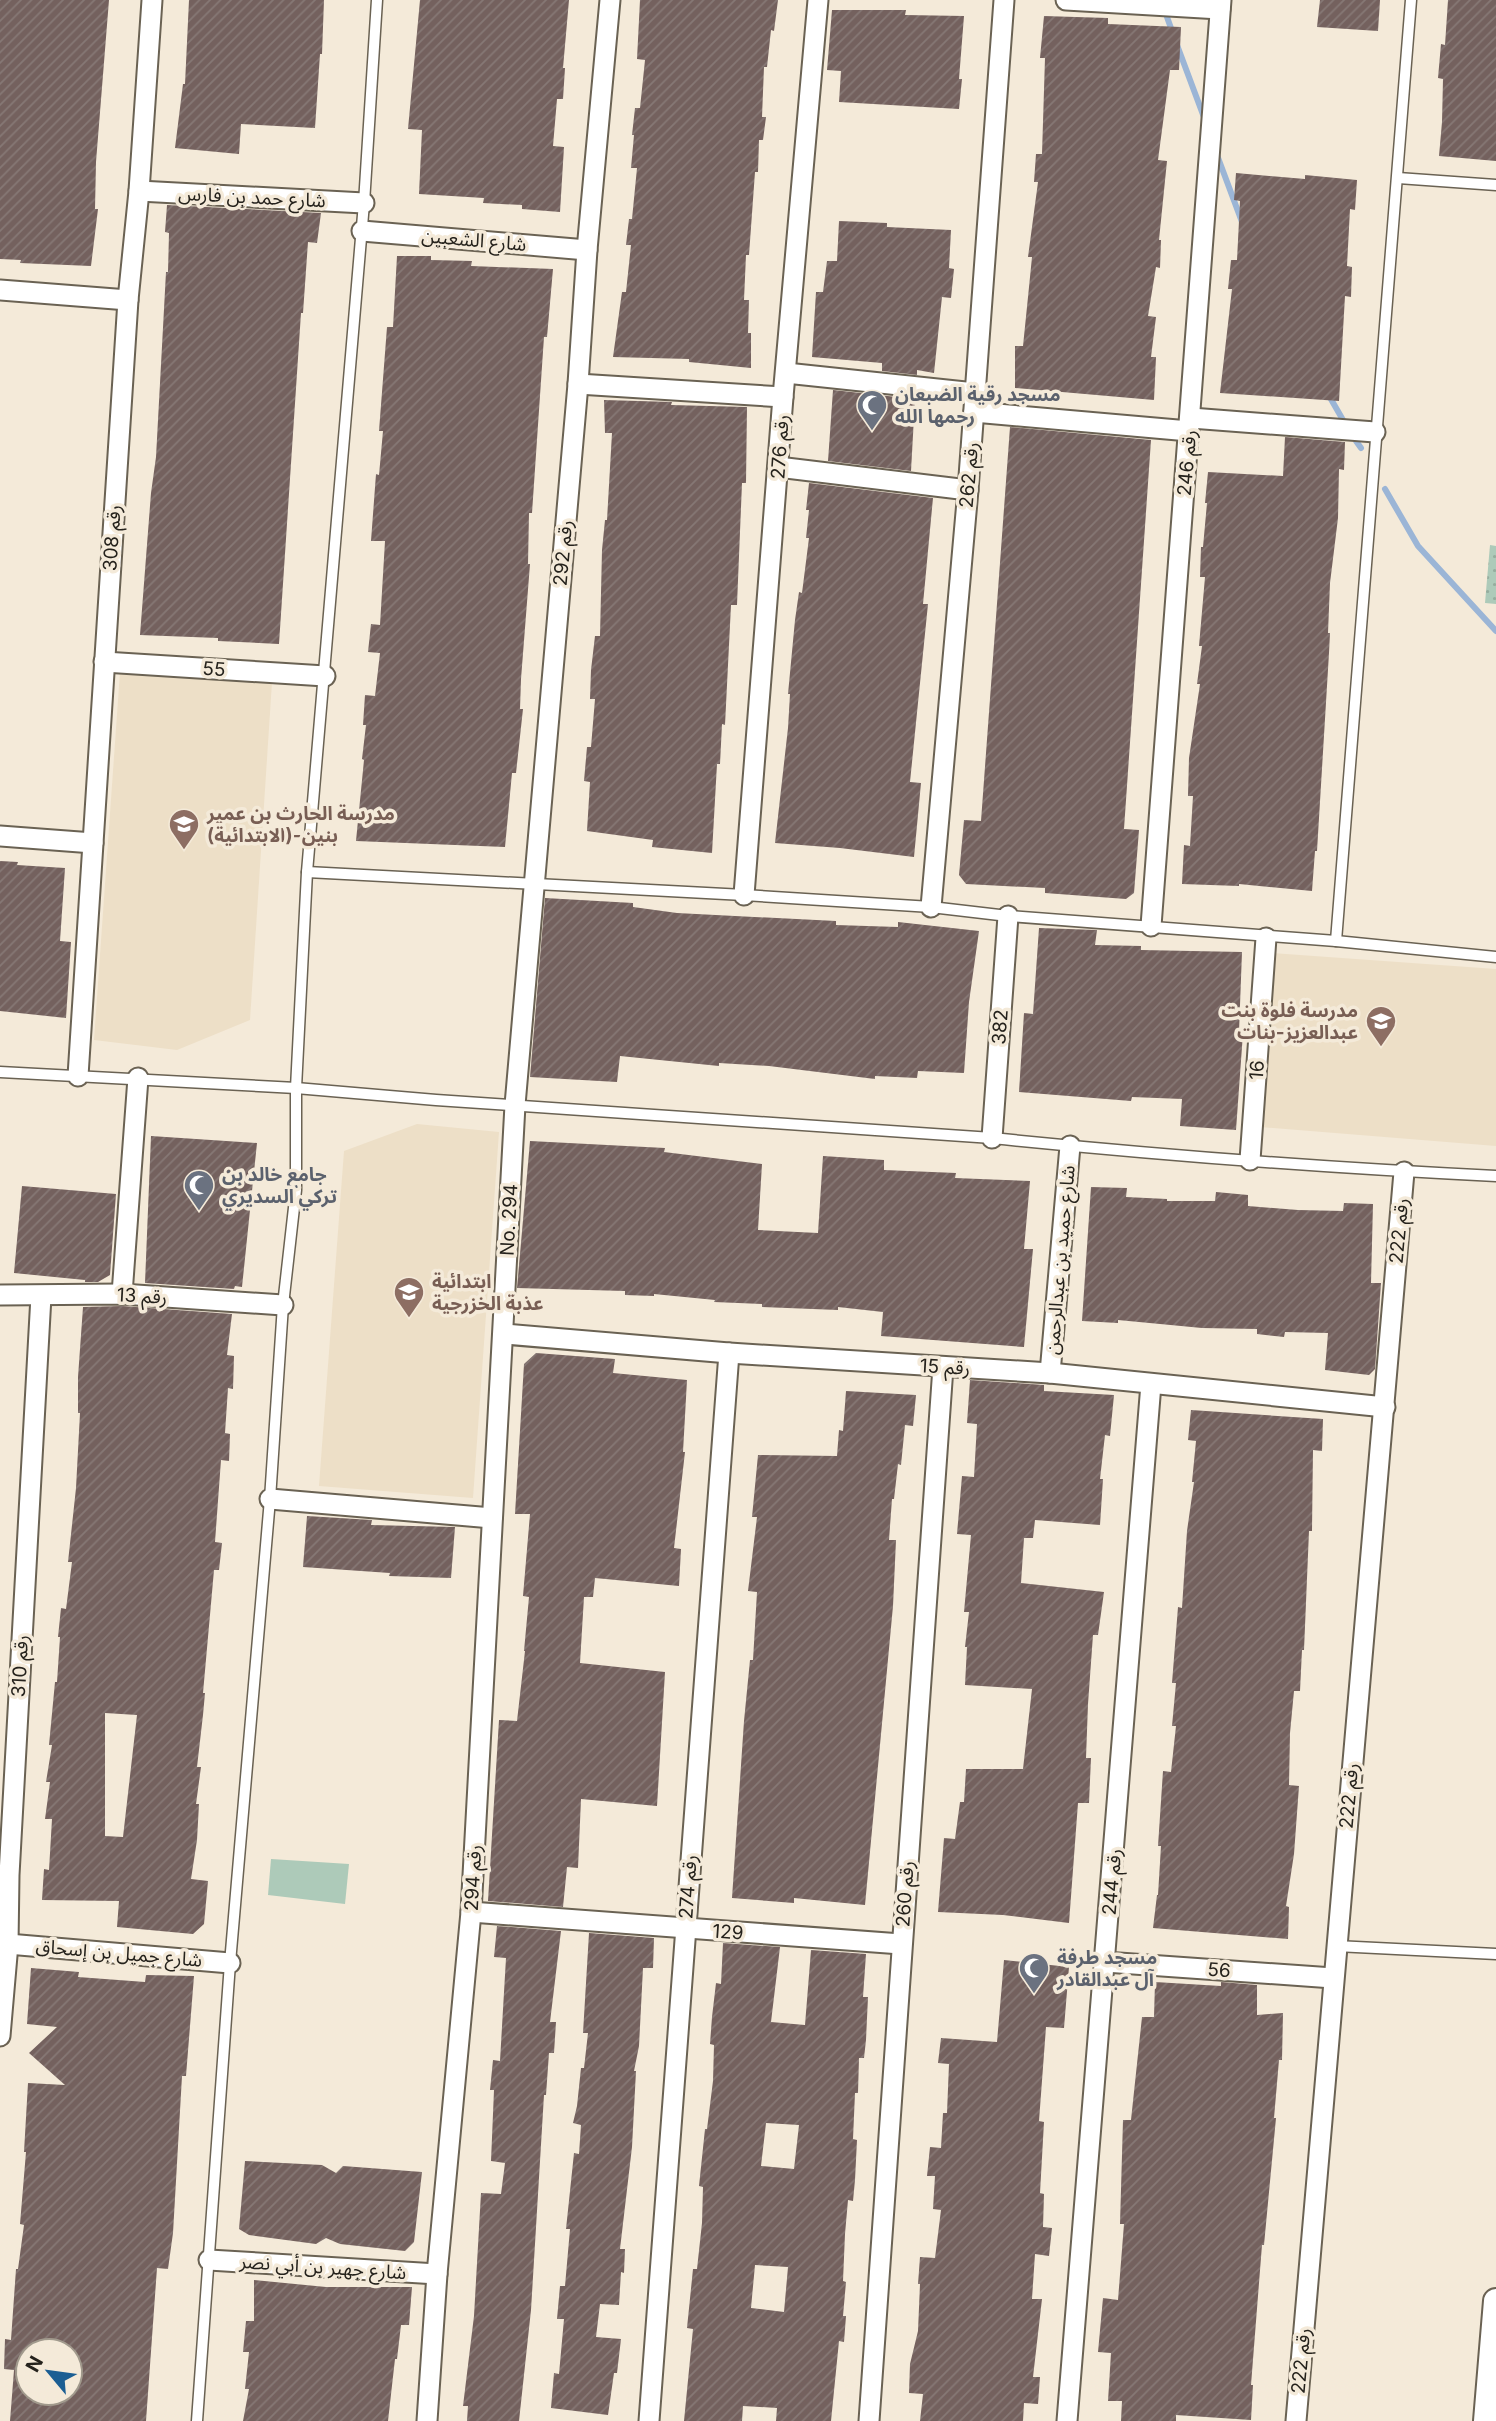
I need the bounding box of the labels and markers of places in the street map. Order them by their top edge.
place label: مسجد رقية الضبعان رحمها الله [895,383,1061,428]
mosque icon: مسجد رقية الضبعان رحمها الله [855,388,889,432]
place label: مدرسة الحارث بن عمير (الابتدائية)-بنين [206,802,395,847]
school or university icon: مدرسة الحارث بن عمير (الابتدائية)-بنين [167,807,201,851]
place label: مدرسة فلوة بنت عبدالعزيز-بنات [1221,999,1358,1044]
school or university icon: مدرسة فلوة بنت عبدالعزيز-بنات [1364,1004,1398,1048]
place label: جامع خالد بن تركي السديري [222,1163,337,1211]
mosque icon: جامع خالد بن تركي السديري [182,1168,216,1212]
place label: ابتدائية عذبة الخزرجية [432,1270,544,1315]
school or university icon: ابتدائية عذبة الخزرجية [392,1275,426,1319]
place label: مسجد طرفة آل عبدالقادر [1056,1946,1157,1991]
mosque icon: مسجد طرفة آل عبدالقادر [1017,1951,1051,1995]

